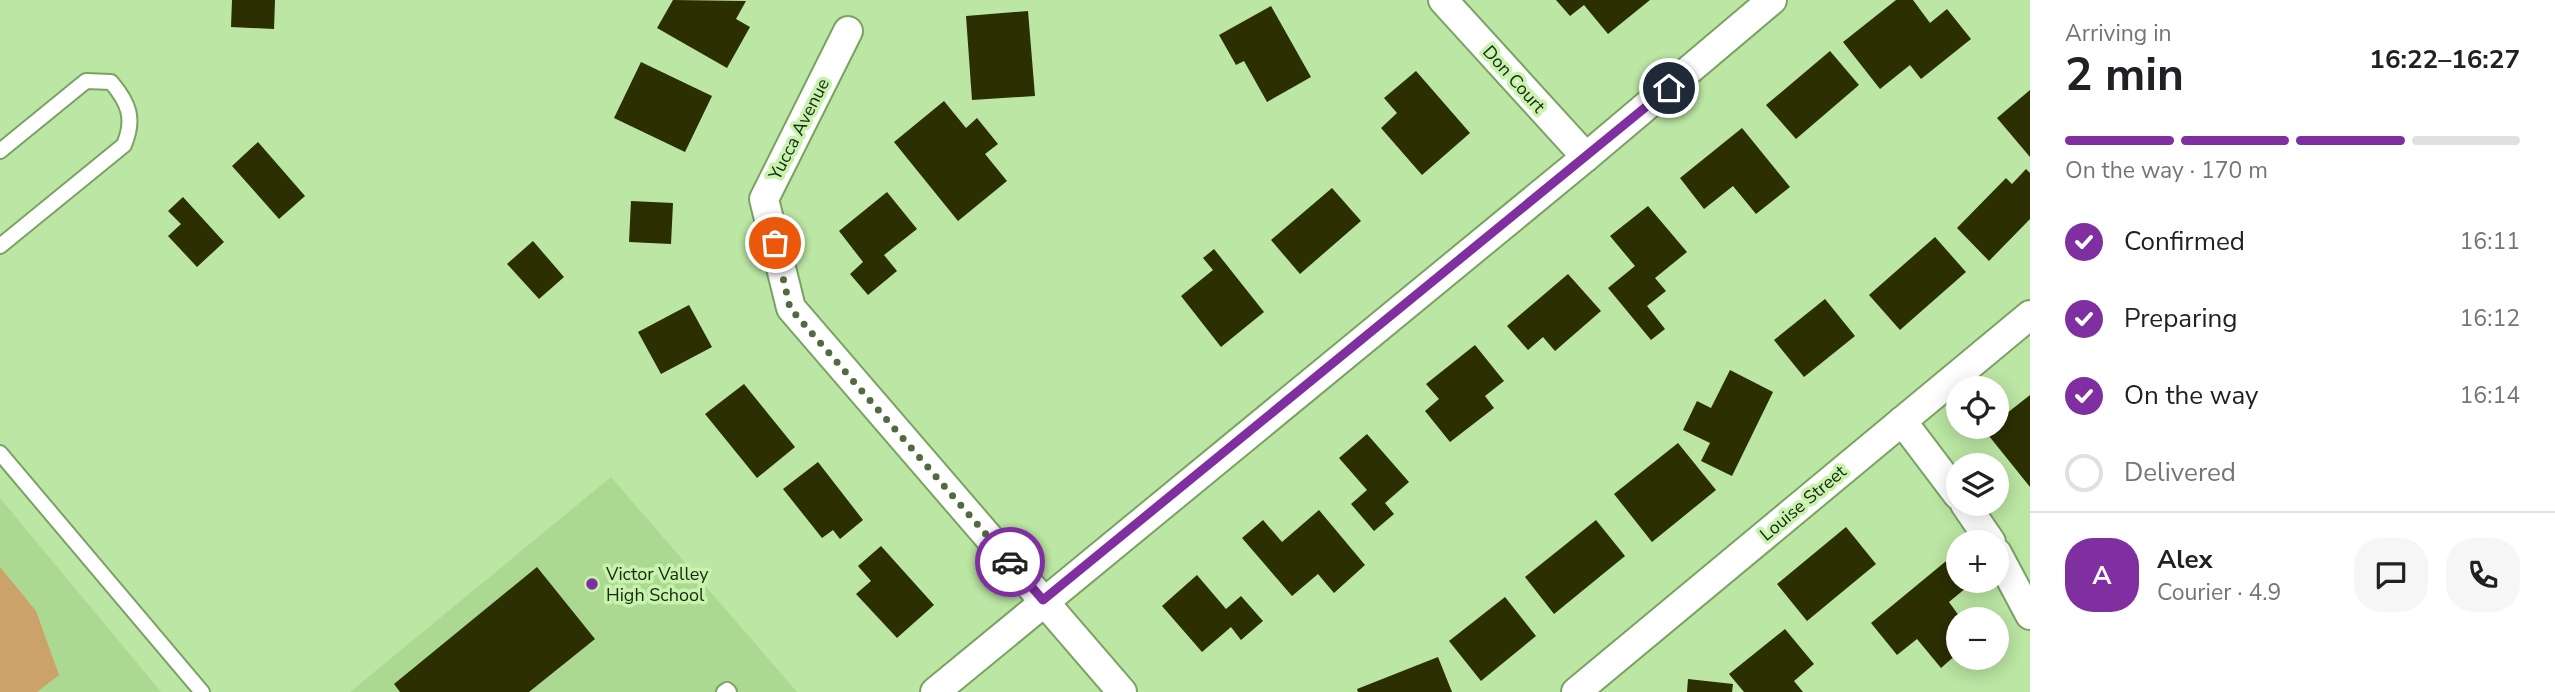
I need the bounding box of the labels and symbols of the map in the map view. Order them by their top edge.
street label: Don Court [1477,40,1551,118]
pin [1639,58,1699,118]
street label: Yucca Avenue [763,74,835,185]
pin [745,213,805,273]
street label: Louise Street [1755,459,1852,546]
courier [975,527,1045,597]
place label: Victor Valley High School [605,562,709,607]
marker: Victor Valley High School [584,576,600,592]

